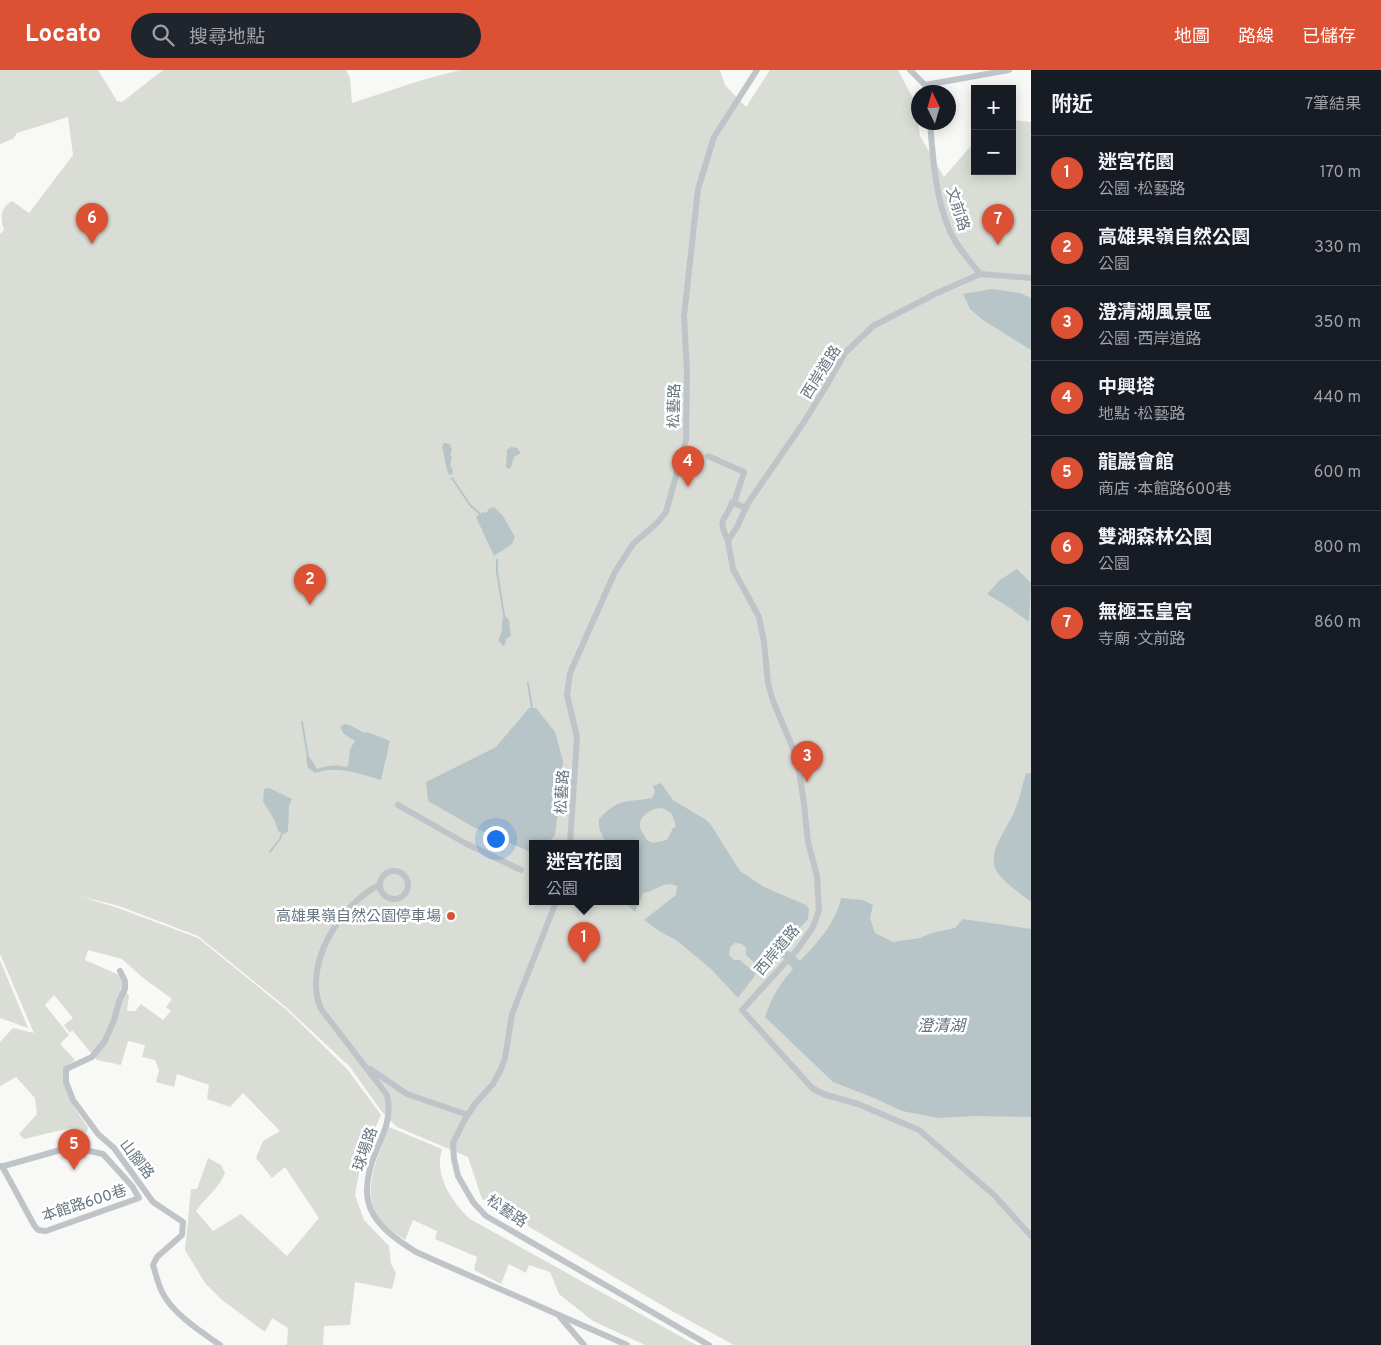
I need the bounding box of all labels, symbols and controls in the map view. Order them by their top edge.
search box [131,13,481,58]
text: Locato [25,20,101,50]
icon: search [149,21,177,49]
text: 搜尋地點 [189,26,265,50]
text: 地圖 [1174,26,1210,49]
text: 路線 [1238,26,1274,49]
text: 已儲存 [1302,26,1356,49]
north arrow [911,85,956,130]
map controls [971,85,1016,175]
button: + [971,85,1016,130]
text: 附近 [1051,92,1093,119]
text: 7筆結果 [1305,95,1361,115]
button: − [971,130,1016,175]
text: 迷宮花園 [1098,151,1174,175]
text: 1 [1064,163,1070,183]
text: 170 m [1320,163,1361,183]
text: 公園 · 松藝路 [1098,180,1186,200]
street label: 文前路 [941,185,973,234]
pin: 6 [76,203,108,244]
pin: 7 [982,204,1014,245]
text: 高雄果嶺自然公園 [1098,226,1250,250]
text: 2 [1062,238,1072,258]
text: 330 m [1314,238,1361,258]
text: 公園 [1098,255,1130,275]
text: 澄清湖風景區 [1098,301,1212,325]
text: 3 [1062,313,1072,333]
text: 350 m [1314,313,1361,333]
text: 公園 · 西岸道路 [1098,330,1202,350]
street label: 西岸道路 [798,342,846,403]
text: 中興塔 [1098,376,1155,400]
street label: 松藝路 [666,383,685,429]
text: 4 [1062,388,1072,408]
text: 440 m [1314,388,1361,408]
text: 地點 · 松藝路 [1098,405,1186,425]
pin: 4 [672,446,704,487]
text: 龍巖會館 [1098,451,1174,475]
text: 5 [1062,463,1072,483]
text: 600 m [1314,463,1361,483]
text: 商店 · 本館路600巷 [1098,480,1232,500]
text: 雙湖森林公園 [1098,526,1212,550]
text: 6 [1062,538,1072,558]
text: 800 m [1314,538,1361,558]
text: 公園 [1098,555,1130,575]
pin: 2 [294,564,326,605]
text: 無極玉皇宮 [1098,601,1193,625]
text: 7 [1063,613,1071,633]
text: 860 m [1314,613,1361,633]
text: 寺廟 · 文前路 [1098,630,1186,650]
pin: 3 [791,741,823,782]
street label: 松藝路 [553,769,574,815]
your location [483,826,509,852]
popup [529,840,639,905]
text: 迷宮花園 [546,851,622,875]
text: 公園 [546,880,578,900]
place label: 高雄果嶺自然公園停車場 [276,907,441,927]
marker: 高雄果嶺自然公園停車場 [445,910,457,922]
pin: 1 [568,922,600,963]
street label: 西岸道路 [752,922,805,980]
water label: 澄清湖 [917,1017,968,1037]
street label: 球場路 [350,1125,383,1174]
pin: 5 [58,1129,90,1170]
street label: 山腳路 [114,1136,157,1184]
street label: 本館路600巷 [40,1182,129,1227]
street label: 松藝路 [482,1192,530,1233]

